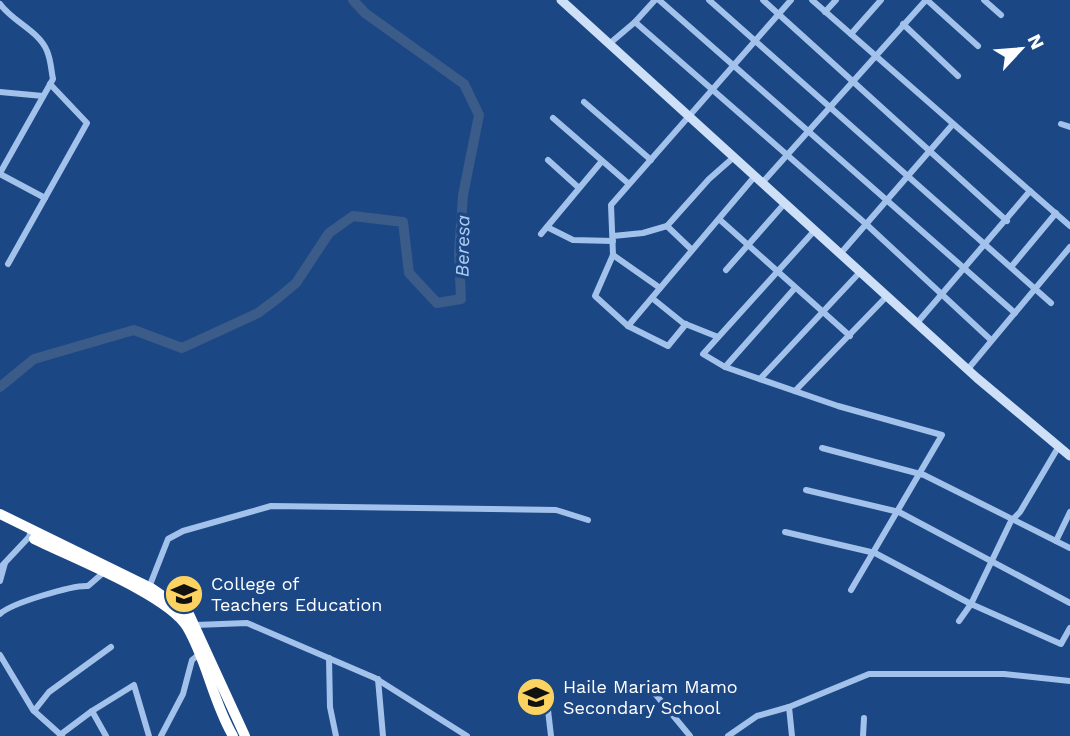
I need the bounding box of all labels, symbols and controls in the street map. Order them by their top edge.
north arrow [986,14,1056,84]
text: N [1022,30,1049,53]
water label: Beresa [450,214,475,277]
school or university icon: College of Teachers Education [163,573,205,615]
place label: College of Teachers Education [211,573,382,615]
school or university icon: Haile Mariam Mamo Secondary School [515,676,557,718]
place label: Haile Mariam Mamo Secondary School [563,676,738,718]

